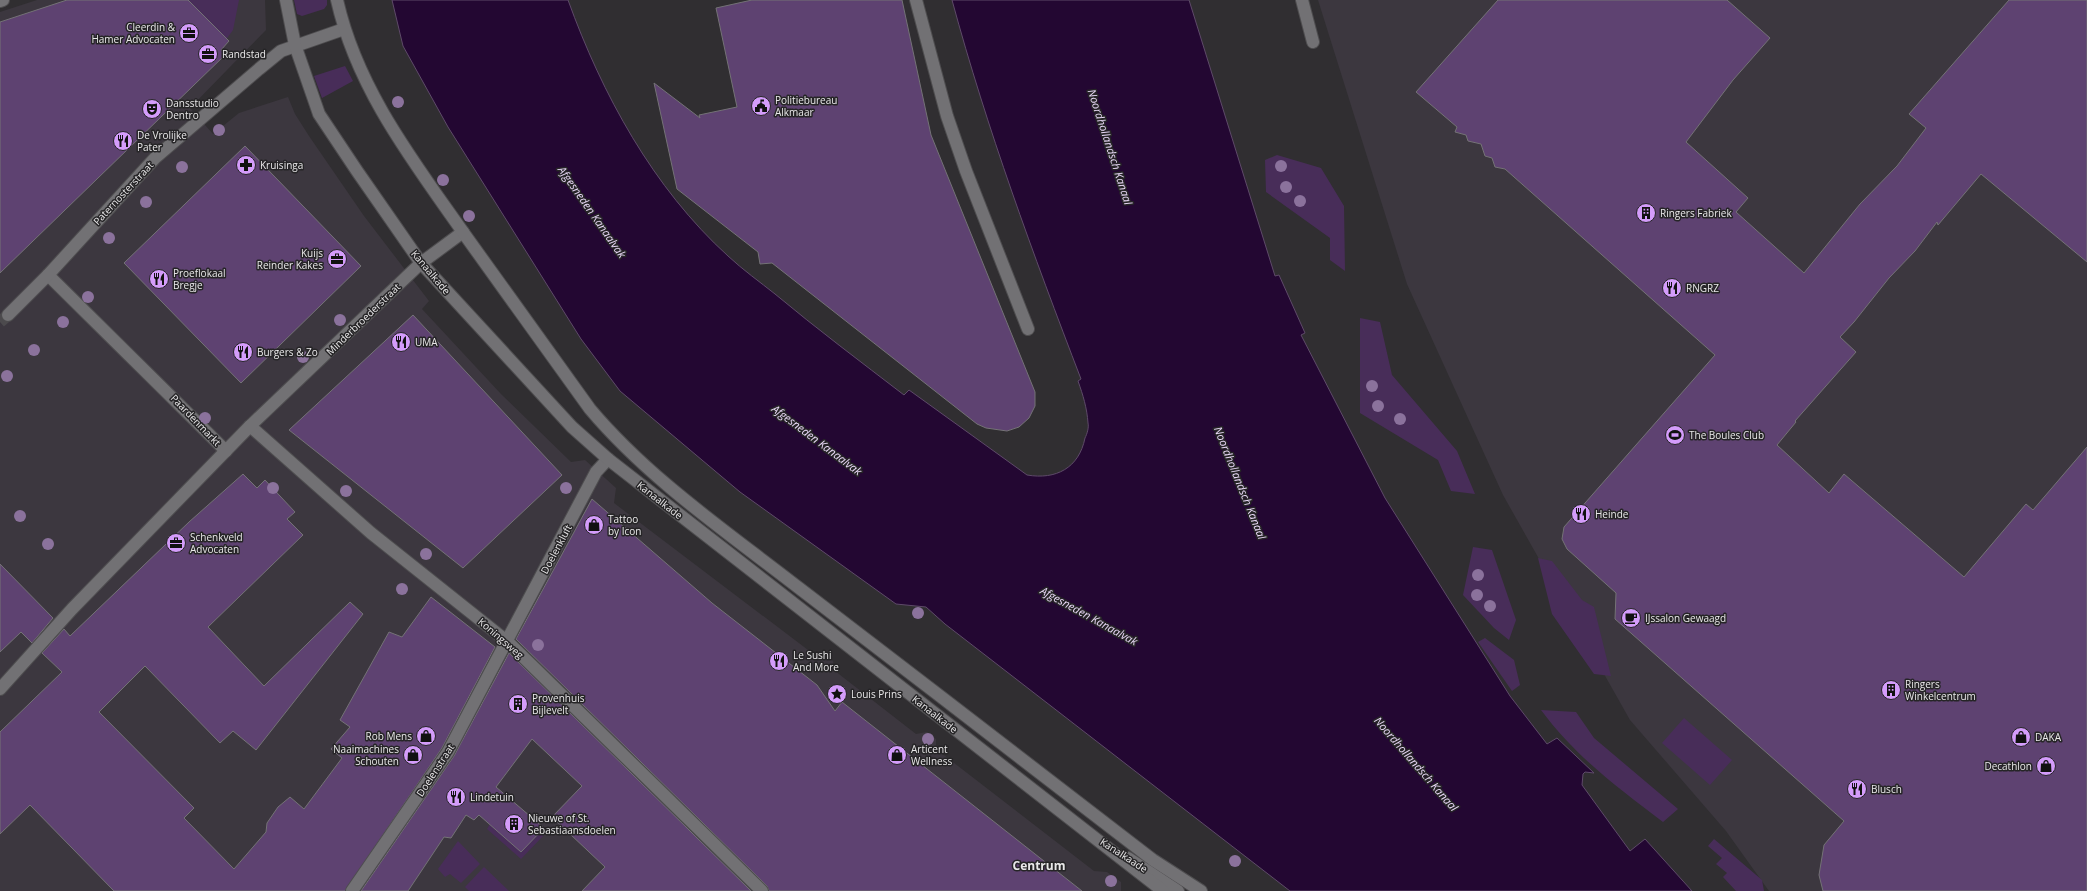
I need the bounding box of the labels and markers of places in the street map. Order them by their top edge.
place label: Cleerdin & Hamer Advocaten [91,20,176,46]
office icon: Cleerdin & Hamer Advocaten [178,22,200,44]
office icon: Randstad [197,43,219,65]
place label: Randstad [222,47,266,61]
place label: Politiebureau Alkmaar [775,93,837,119]
public building icon: Politiebureau Alkmaar [750,95,772,117]
place label: Dansstudio Dentro [166,96,219,122]
theatre icon: Dansstudio Dentro [141,98,163,120]
place label: De Vrolijke Pater [137,128,187,154]
restaurant icon: De Vrolijke Pater [112,130,134,152]
pharmacy icon: Kruisinga [235,154,257,176]
place label: Kruisinga [260,158,303,172]
building icon: Ringers Fabriek [1635,202,1657,224]
place label: Ringers Fabriek [1660,206,1732,220]
place label: Kuijs Reinder Kakes [257,246,323,272]
office icon: Kuijs Reinder Kakes [326,248,348,270]
place label: Proeflokaal Bregje [173,266,226,292]
restaurant icon: Proeflokaal Bregje [148,268,170,290]
restaurant icon: RNGRZ [1661,277,1683,299]
place label: RNGRZ [1686,281,1719,295]
restaurant icon: UMA [390,331,412,353]
place label: UMA [415,335,438,349]
restaurant icon: Burgers & Zo [232,341,254,363]
place label: Burgers & Zo [257,345,318,359]
sports icon: The Boules Club [1664,424,1686,446]
place label: The Boules Club [1689,428,1764,442]
restaurant icon: Heinde [1570,503,1592,525]
place label: Heinde [1595,507,1629,521]
place label: Tattoo by Icon [608,512,641,538]
shop icon: Tattoo by Icon [583,514,605,536]
place label: Schenkveld Advocaten [190,530,243,556]
office icon: Schenkveld Advocaten [165,532,187,554]
cafe icon: IJssalon Gewaagd [1620,607,1642,629]
place label: IJssalon Gewaagd [1645,611,1726,625]
place label: Le Sushi And More [793,648,839,674]
restaurant icon: Le Sushi And More [768,650,790,672]
place label: Ringers Winkelcentrum [1905,677,1976,703]
building icon: Ringers Winkelcentrum [1880,679,1902,701]
place icon: Louis Prins [826,683,848,705]
place label: Louis Prins [851,687,902,701]
place label: Provenhuis Bijlevelt [532,691,585,717]
building icon: Provenhuis Bijlevelt [507,693,529,715]
shop icon: Rob Mens [415,725,437,747]
shop icon: DAKA [2010,726,2032,748]
place label: Rob Mens [366,729,412,743]
place label: DAKA [2035,730,2062,744]
place label: Naaimachines Schouten [333,742,399,768]
place label: Articent Wellness [911,742,952,768]
shop icon: Naaimachines Schouten [402,744,424,766]
shop icon: Articent Wellness [886,744,908,766]
shop icon: Decathlon [2035,755,2057,777]
place label: Decathlon [1984,759,2032,773]
restaurant icon: Blusch [1846,778,1868,800]
place label: Blusch [1871,782,1902,796]
restaurant icon: Lindetuin [445,786,467,808]
place label: Lindetuin [470,790,514,804]
place label: Nieuwe of St. Sebastiaansdoelen [528,811,616,837]
building icon: Nieuwe of St. Sebastiaansdoelen [503,813,525,835]

